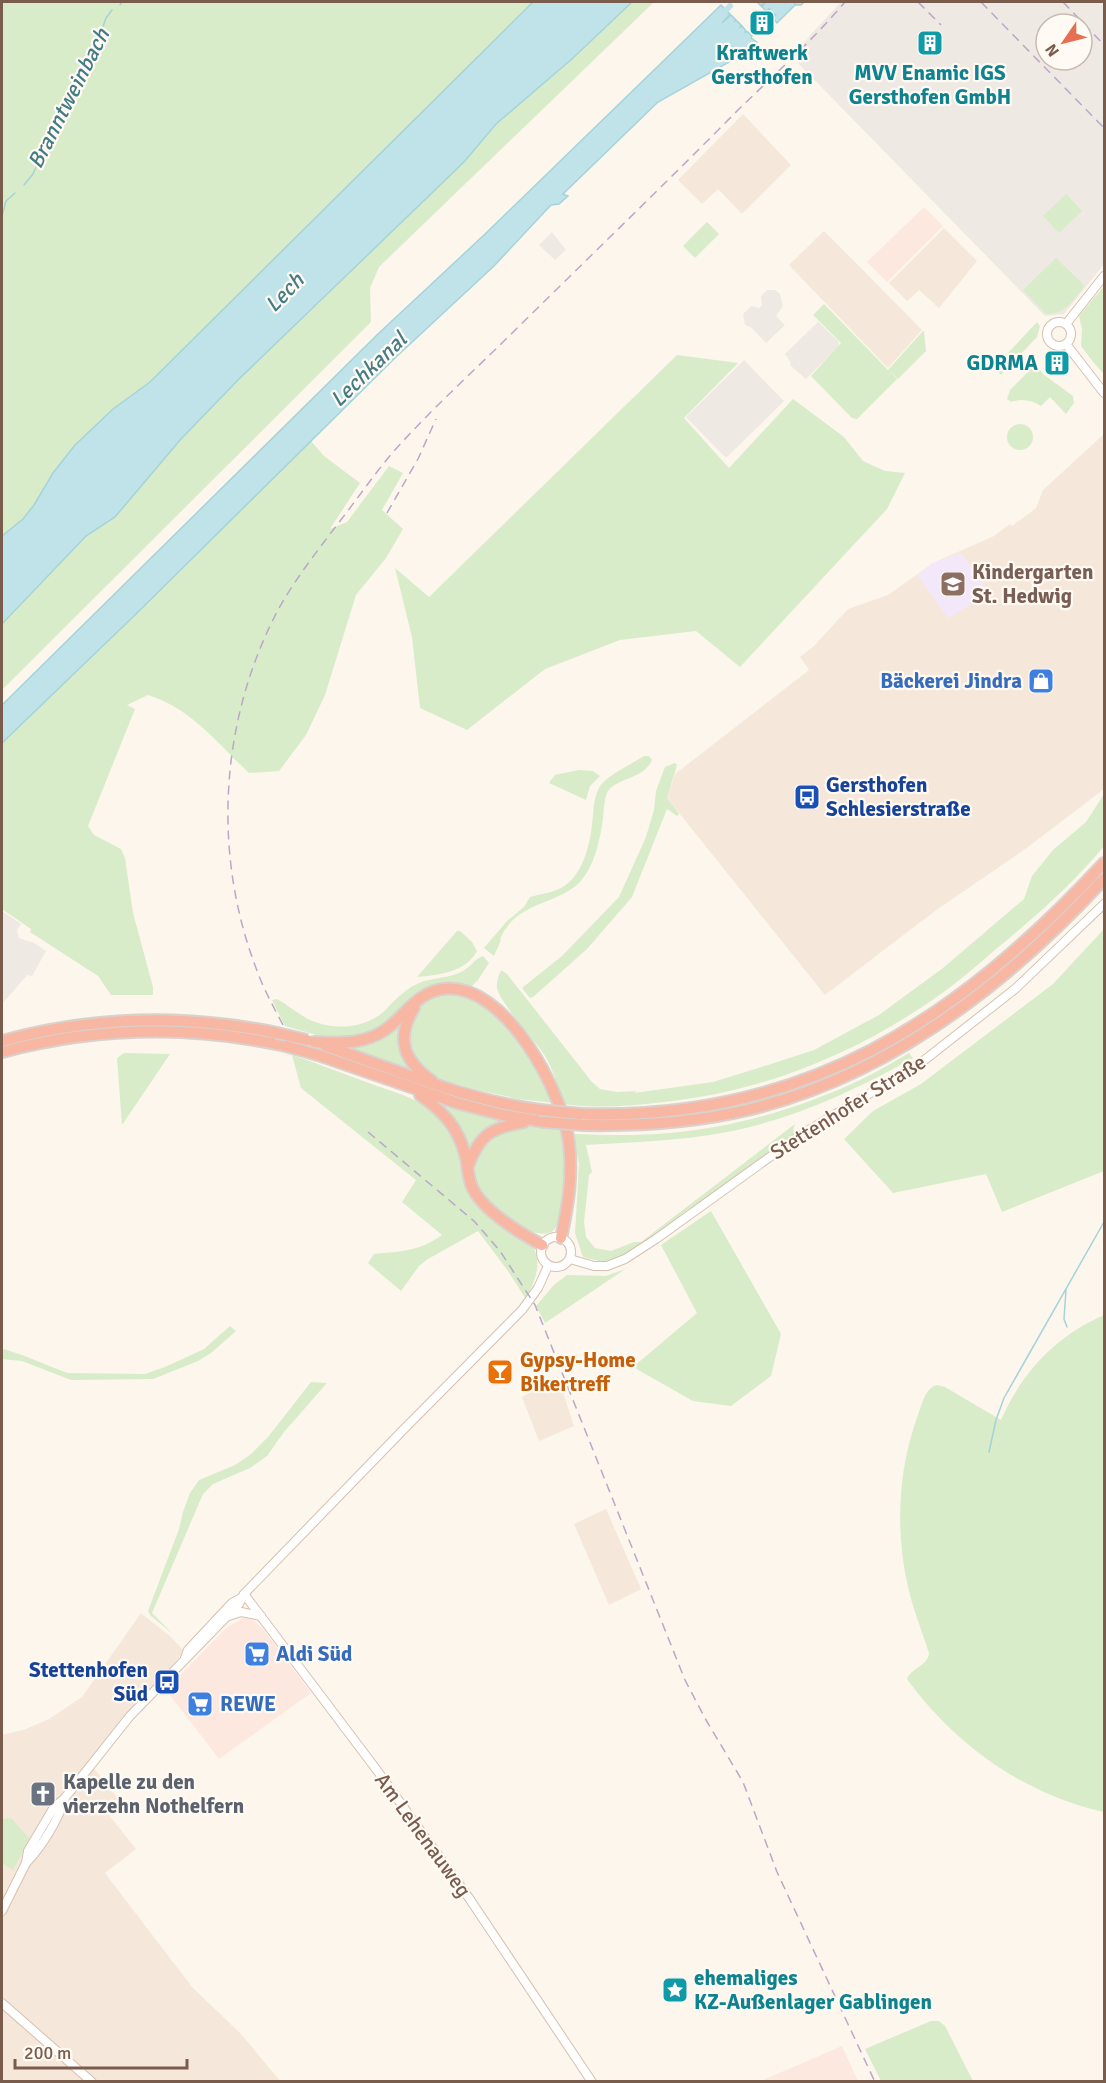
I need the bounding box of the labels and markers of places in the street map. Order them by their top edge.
building icon: Kraftwerk Gersthofen [747,8,777,38]
building icon: MVV Enamic IGS Gersthofen GmbH [915,28,945,58]
place label: Kraftwerk Gersthofen [711,40,813,90]
place label: MVV Enamic IGS Gersthofen GmbH [849,60,1011,110]
building icon: GDRMA [1042,348,1072,378]
place label: GDRMA [966,350,1039,376]
place label: Kindergarten St. Hedwig [972,559,1093,609]
school or university icon: Kindergarten St. Hedwig [938,569,968,599]
shop icon: Bäckerei Jindra [1026,666,1056,696]
place label: Bäckerei Jindra [880,668,1022,694]
place label: Gersthofen Schlesierstraße [826,772,971,822]
bus stop icon: Gersthofen Schlesierstraße [792,782,822,812]
place label: Gypsy-Home Bikertreff [520,1347,636,1397]
bar icon: Gypsy-Home Bikertreff [485,1357,515,1387]
supermarket icon: Aldi Süd [242,1639,272,1669]
place label: Aldi Süd [276,1641,352,1667]
place label: Stettenhofen Süd [29,1657,148,1707]
bus stop icon: Stettenhofen Süd [152,1667,182,1697]
supermarket icon: REWE [185,1689,215,1719]
place label: REWE [220,1691,276,1717]
place label: Kapelle zu den vierzehn Nothelfern [62,1769,244,1819]
church icon: Kapelle zu den vierzehn Nothelfern [28,1779,58,1809]
place label: ehemaliges KZ-Außenlager Gablingen [694,1965,932,2015]
place icon: ehemaliges KZ-Außenlager Gablingen [660,1975,690,2005]

